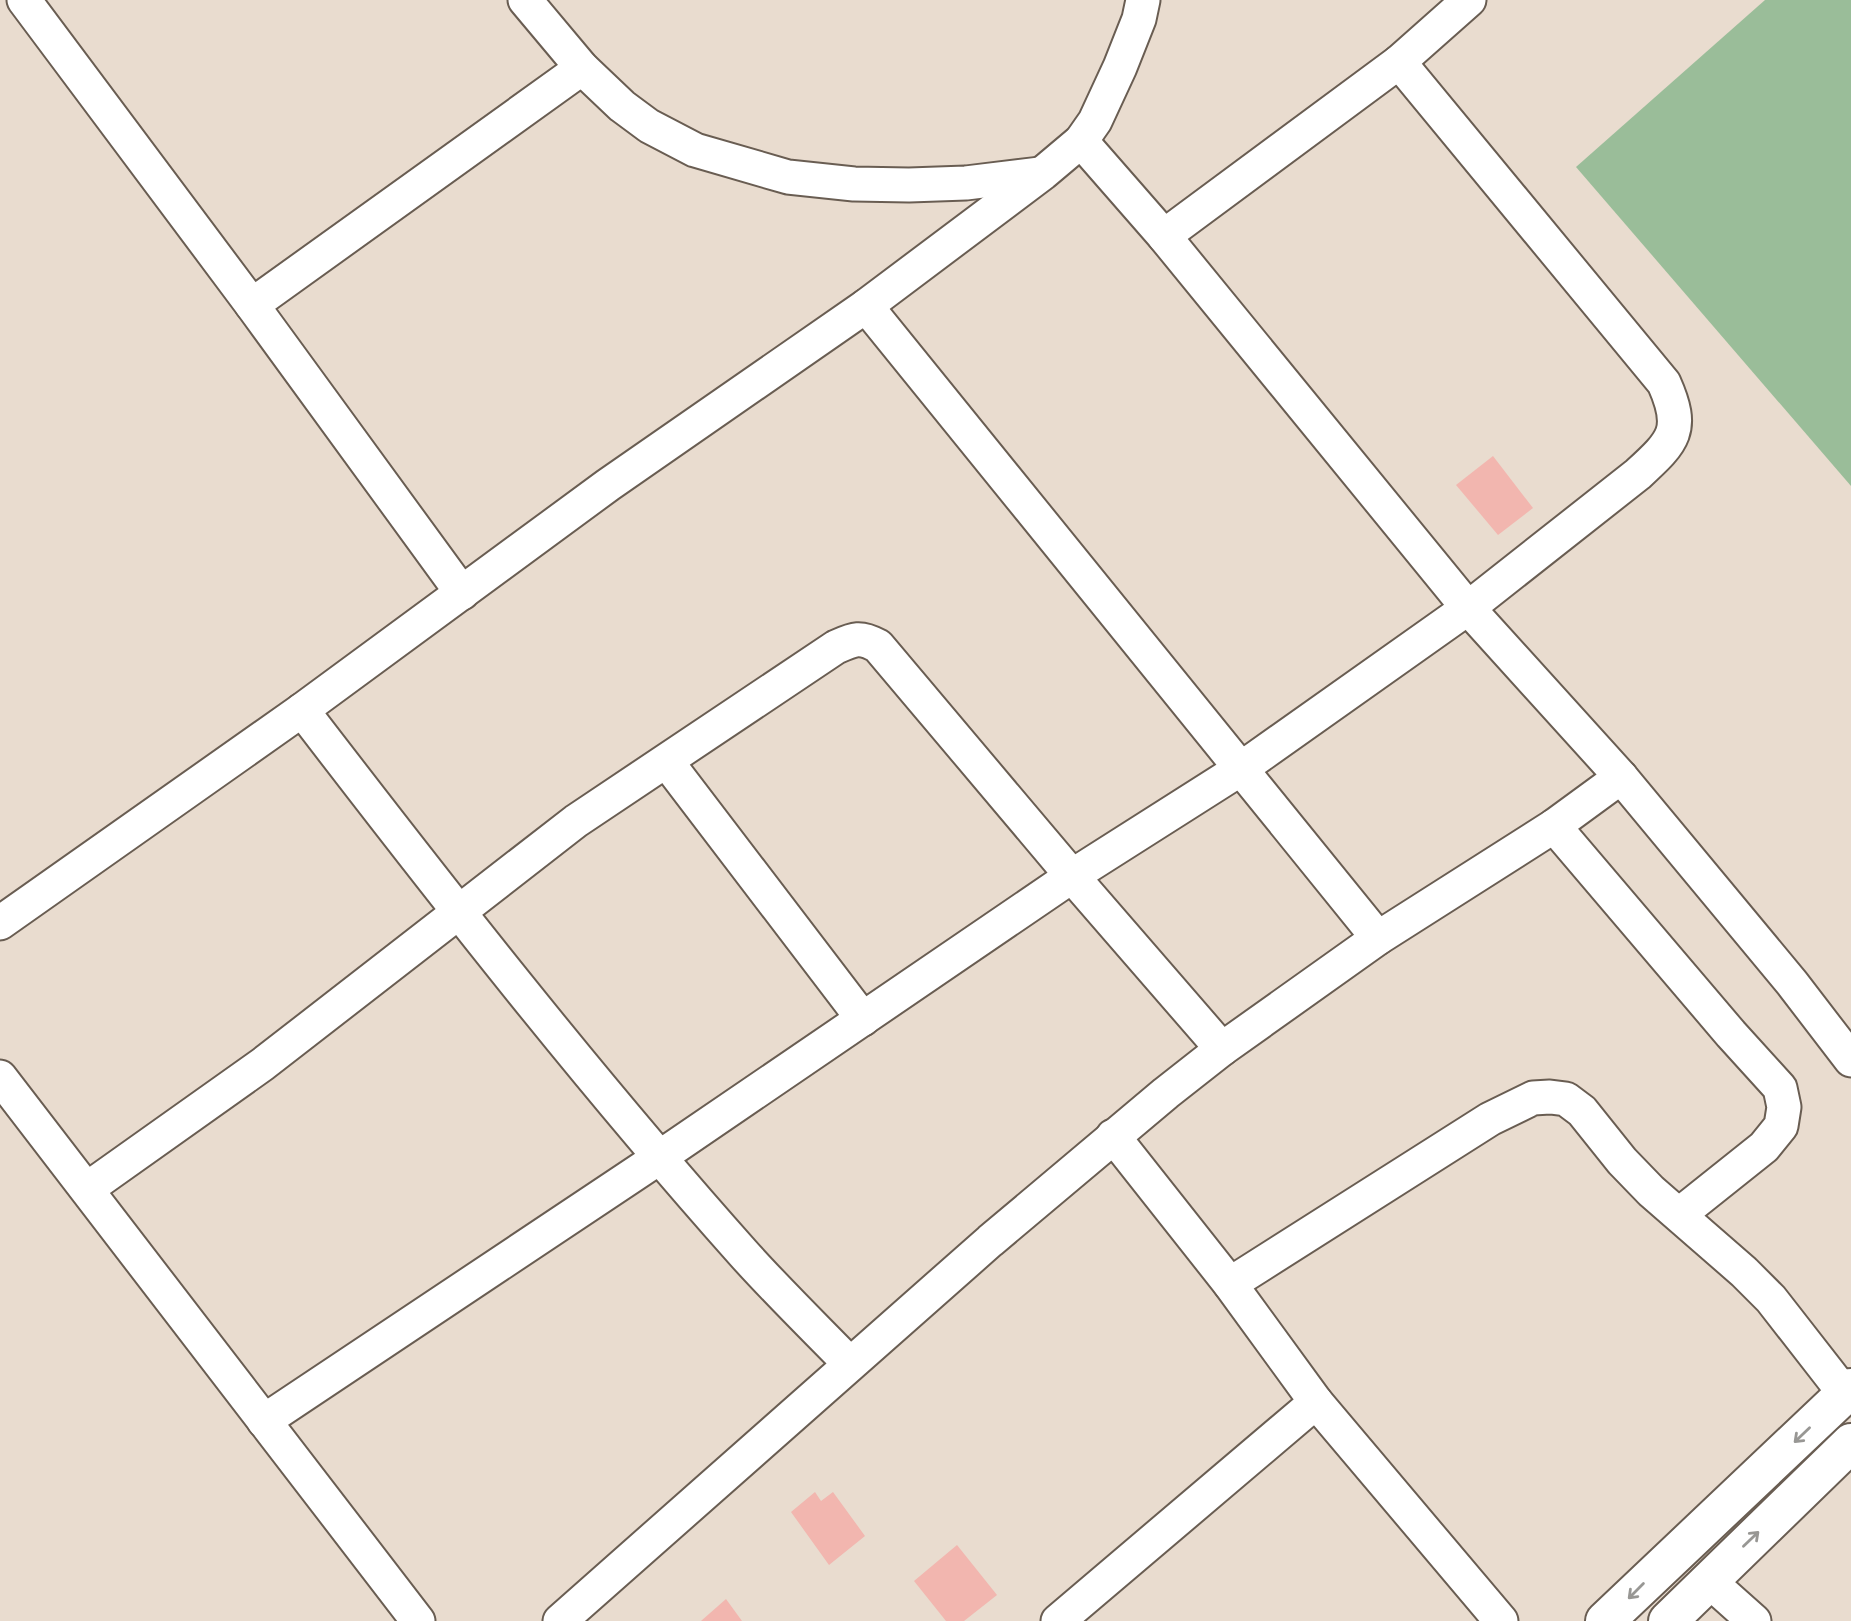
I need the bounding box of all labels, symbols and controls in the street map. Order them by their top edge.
one-way arrow [1794,1427,1811,1444]
one-way arrow [1742,1530,1759,1547]
one-way arrow [1628,1582,1645,1599]

